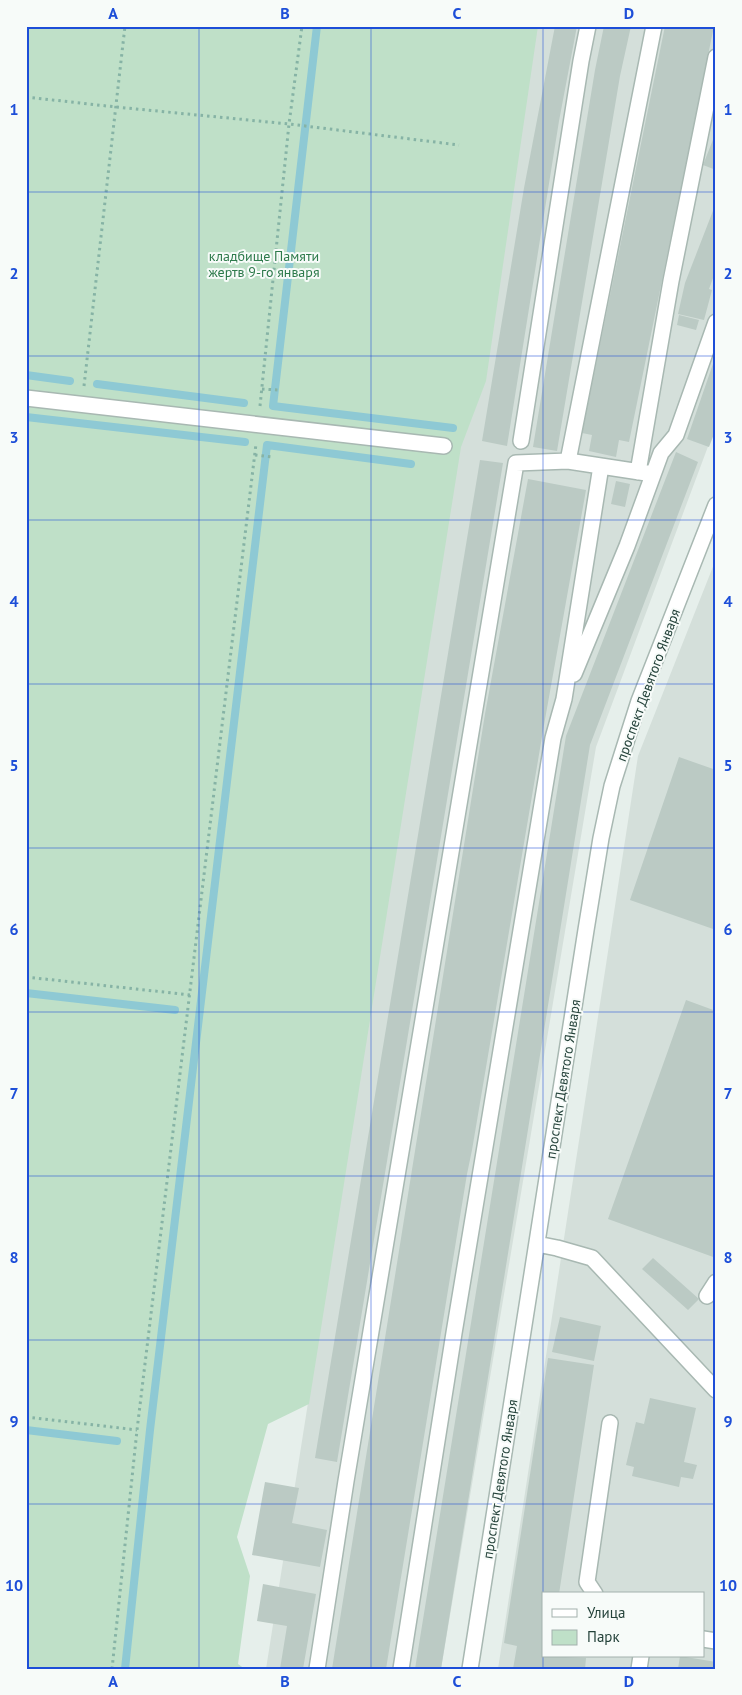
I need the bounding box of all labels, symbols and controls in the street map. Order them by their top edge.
text: A [108,3,118,23]
text: B [280,3,290,23]
text: C [453,3,462,23]
text: D [624,3,634,23]
text: 1 [9,99,19,119]
text: 1 [723,99,733,119]
park label: кладбище Памяти жертв 9-го января [208,247,320,281]
text: 2 [9,263,19,283]
text: 2 [723,263,733,283]
text: 3 [9,427,19,447]
text: 3 [723,427,733,447]
text: 4 [9,591,19,611]
text: 4 [723,591,733,611]
street label: проспект Девятого Января [612,606,684,764]
text: 5 [9,755,19,775]
text: 5 [723,755,733,775]
text: 6 [9,919,19,939]
text: 6 [723,919,733,939]
street label: проспект Девятого Января [542,998,584,1160]
text: 7 [9,1083,19,1103]
text: 7 [723,1083,733,1103]
text: 8 [9,1247,19,1267]
text: 8 [723,1247,733,1267]
street label: проспект Девятого Января [479,1398,521,1560]
text: 9 [9,1411,19,1431]
text: 9 [723,1411,733,1431]
text: 10 [5,1575,23,1595]
text: 10 [719,1575,737,1595]
legend [542,1592,704,1658]
text: Улица [587,1603,625,1622]
text: Парк [587,1627,620,1646]
text: A [108,1671,118,1691]
text: B [280,1671,290,1691]
text: C [453,1671,462,1691]
text: D [624,1671,634,1691]

